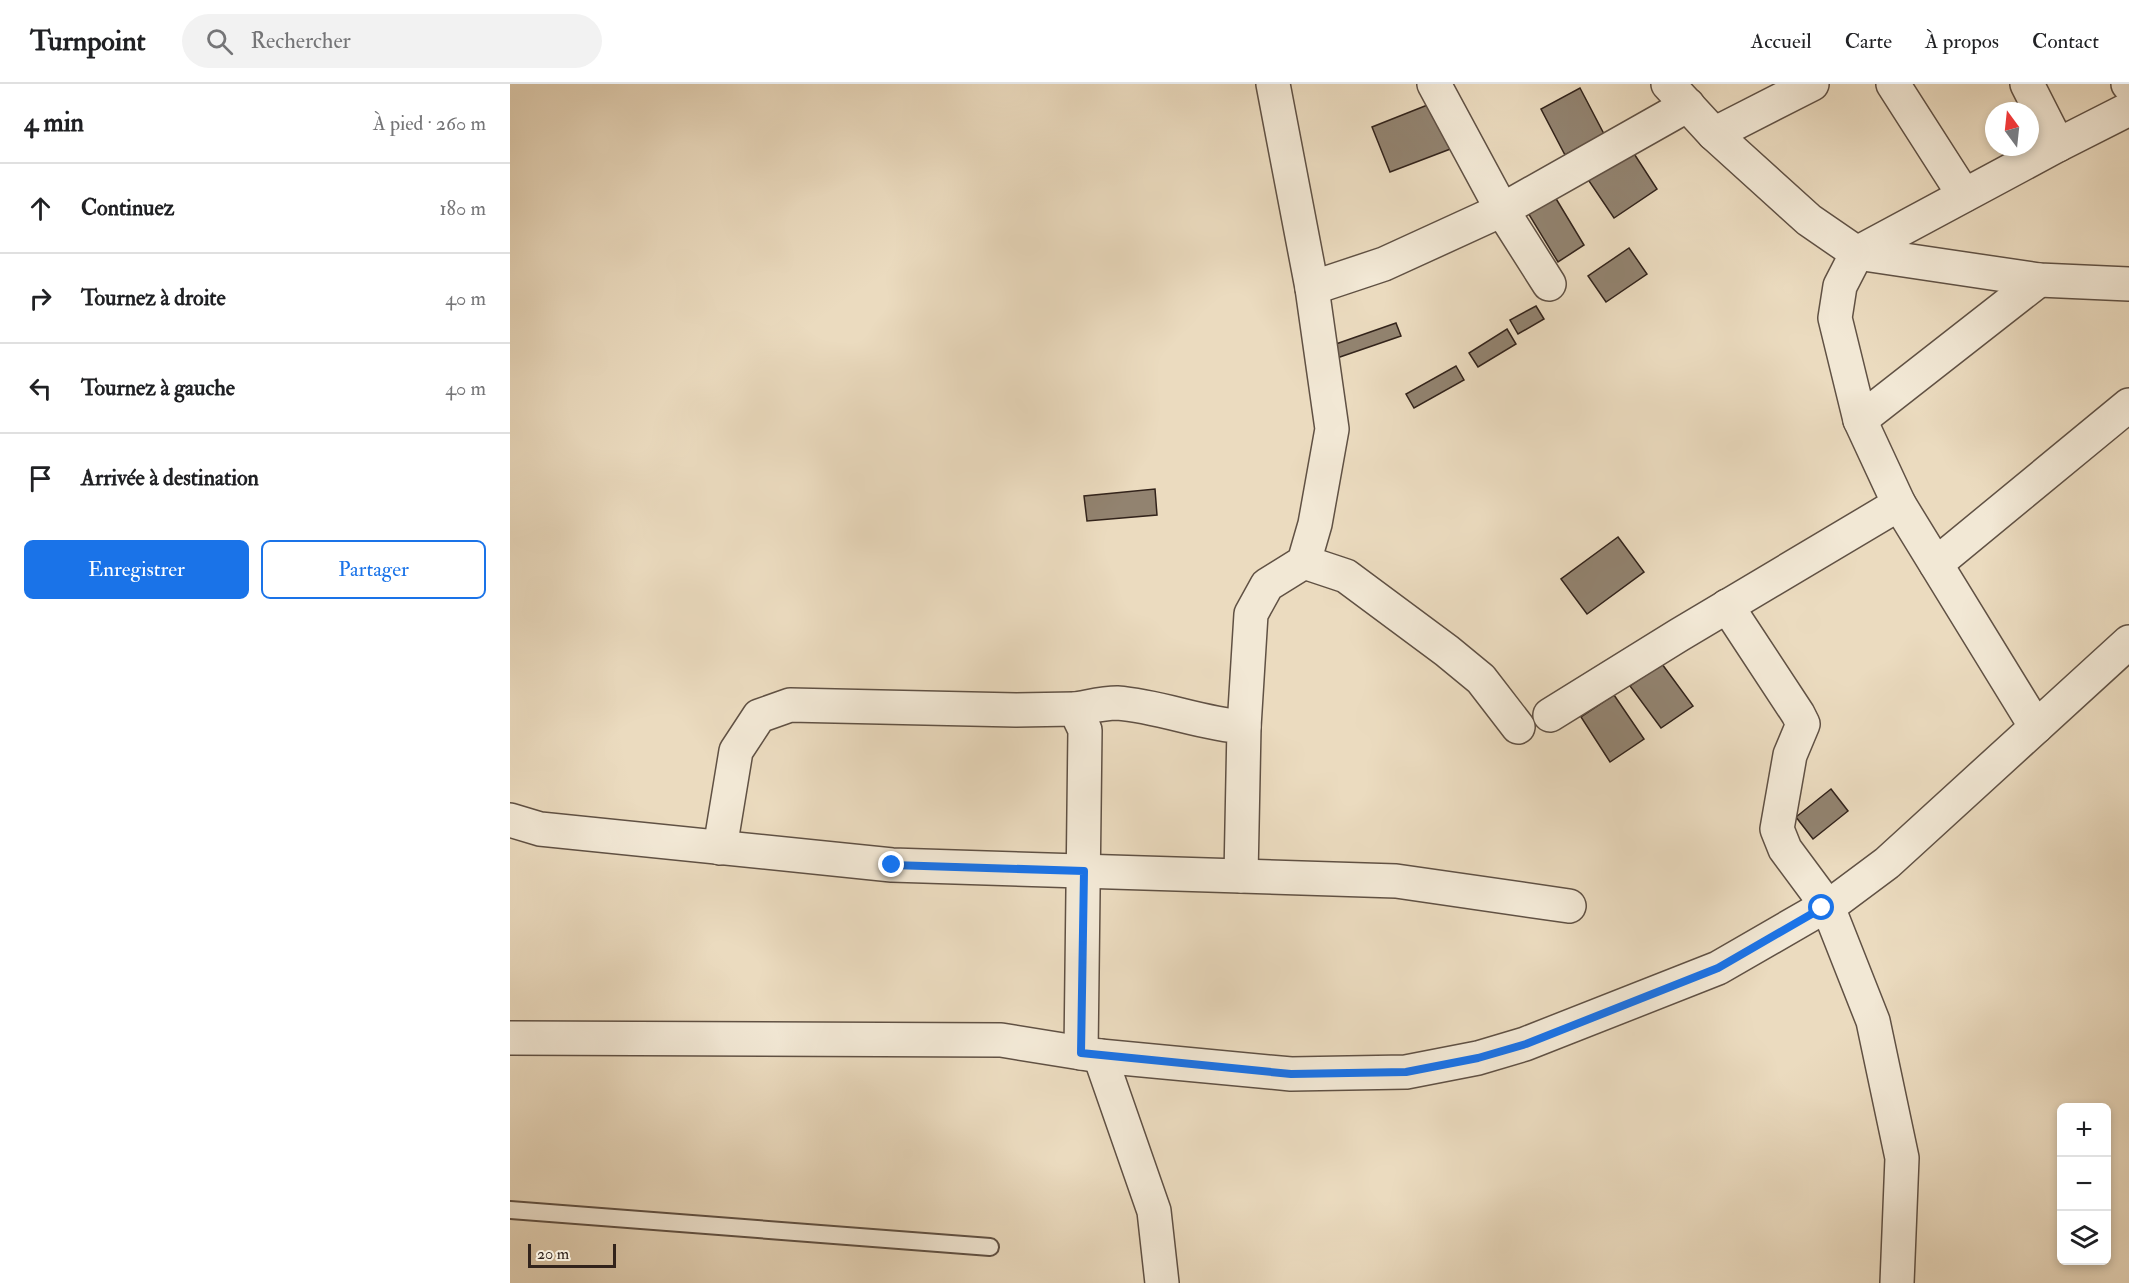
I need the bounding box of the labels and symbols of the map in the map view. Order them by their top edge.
north arrow [1985,102,2039,156]
route end [878,851,904,877]
route start [1808,894,1834,920]
scale bar [528,1241,616,1268]

